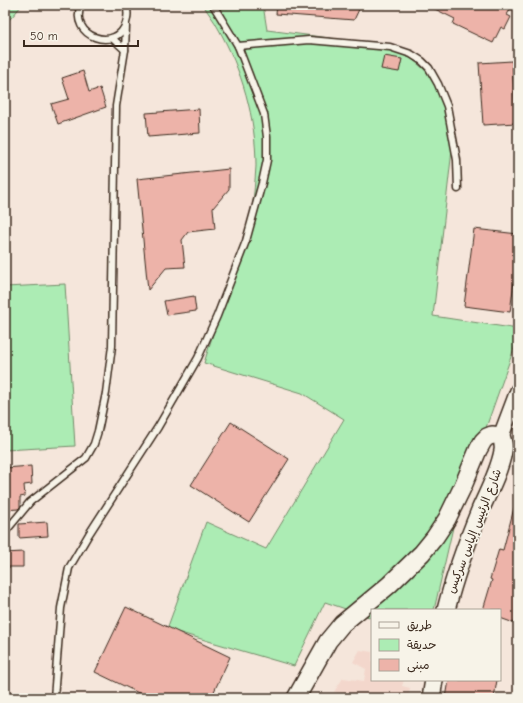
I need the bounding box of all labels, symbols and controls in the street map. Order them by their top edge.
scale bar [24,22,138,48]
text: 50 m [30,29,58,43]
street label: شارع الرئيس إلياس سركيس [444,467,506,596]
legend [371,609,501,681]
text: طريق [407,618,432,632]
text: حديقة [407,638,436,652]
text: مبنى [407,658,430,673]

